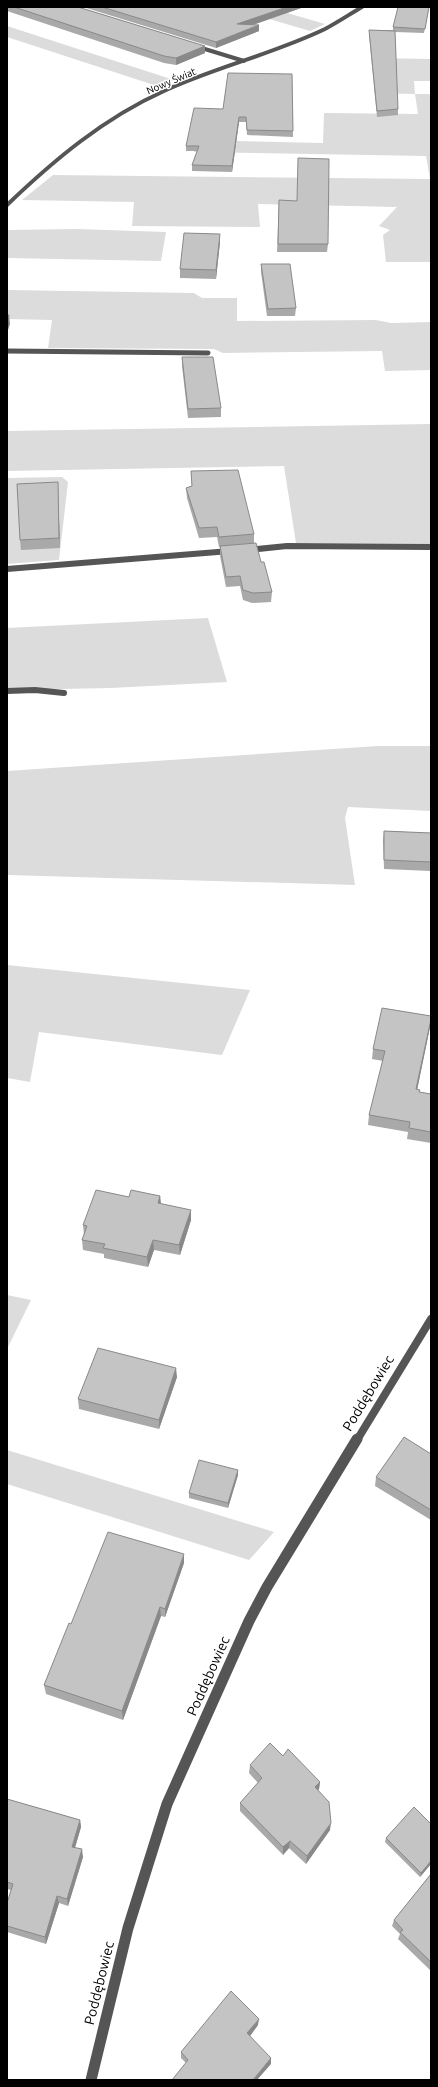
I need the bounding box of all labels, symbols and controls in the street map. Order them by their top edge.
street label: Nowy Świat [144,65,197,96]
street label: Poddębowiec [339,1352,397,1434]
street label: Poddębowiec [183,1633,233,1718]
street label: Poddębowiec [81,1939,117,2026]

